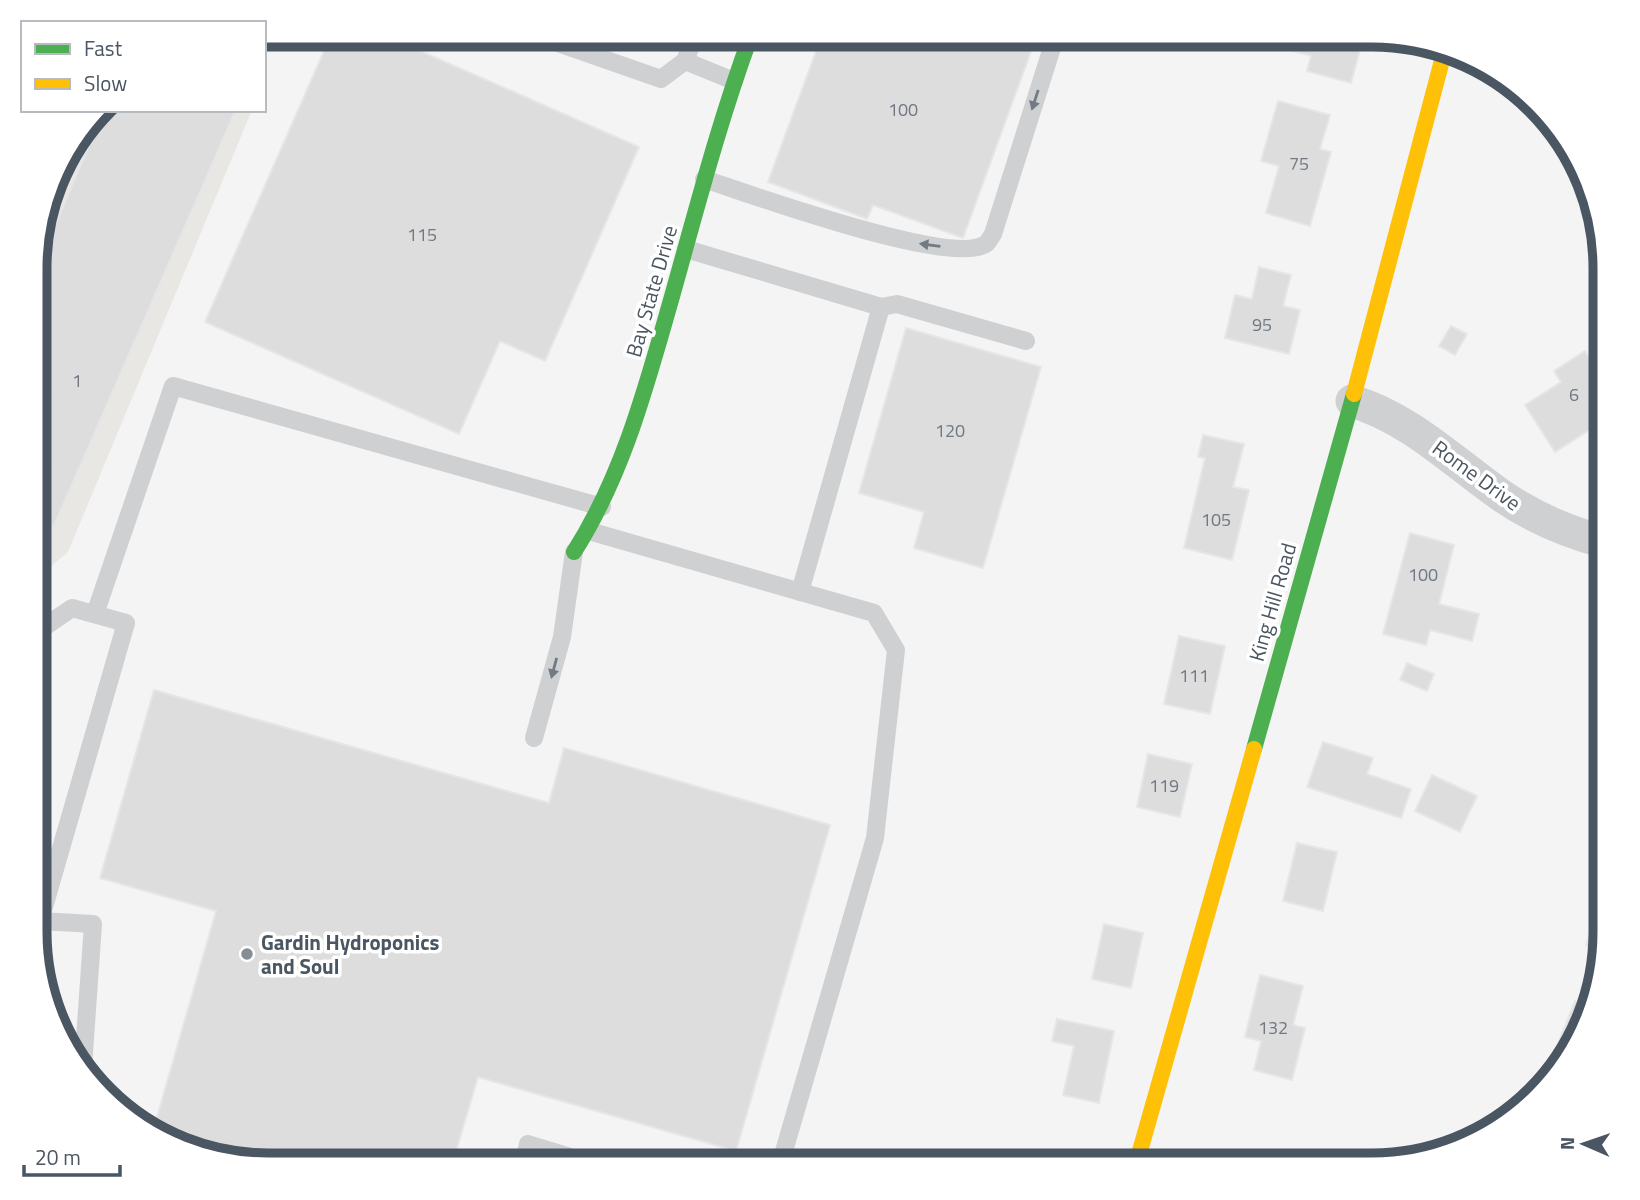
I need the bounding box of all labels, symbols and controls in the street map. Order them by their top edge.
legend [21,21,266,112]
text: Fast [84,32,123,64]
text: Slow [84,67,127,99]
one-way arrow [1029,90,1040,111]
house number: 100 [888,96,918,123]
house number: 75 [1289,150,1309,177]
house number: 115 [407,221,437,248]
street label: Bay State Drive [617,221,685,361]
one-way arrow [919,239,941,250]
house number: 95 [1252,311,1272,338]
house number: 1 [72,367,82,394]
house number: 6 [1569,381,1579,408]
house number: 120 [935,417,965,444]
street label: Rome Drive [1426,432,1528,518]
house number: 105 [1201,506,1231,533]
street label: King Hill Road [1240,539,1304,665]
house number: 100 [1408,561,1438,588]
one-way arrow [548,657,559,679]
house number: 111 [1179,662,1209,689]
house number: 119 [1149,772,1179,799]
place label: Gardin Hydroponics and Soul [261,926,440,982]
marker: Gardin Hydroponics and Soul [239,946,255,962]
house number: 132 [1258,1014,1288,1041]
north arrow [1549,1109,1619,1179]
scale bar [24,1134,121,1178]
text: N [1552,1136,1581,1150]
text: 20 m [35,1141,81,1173]

